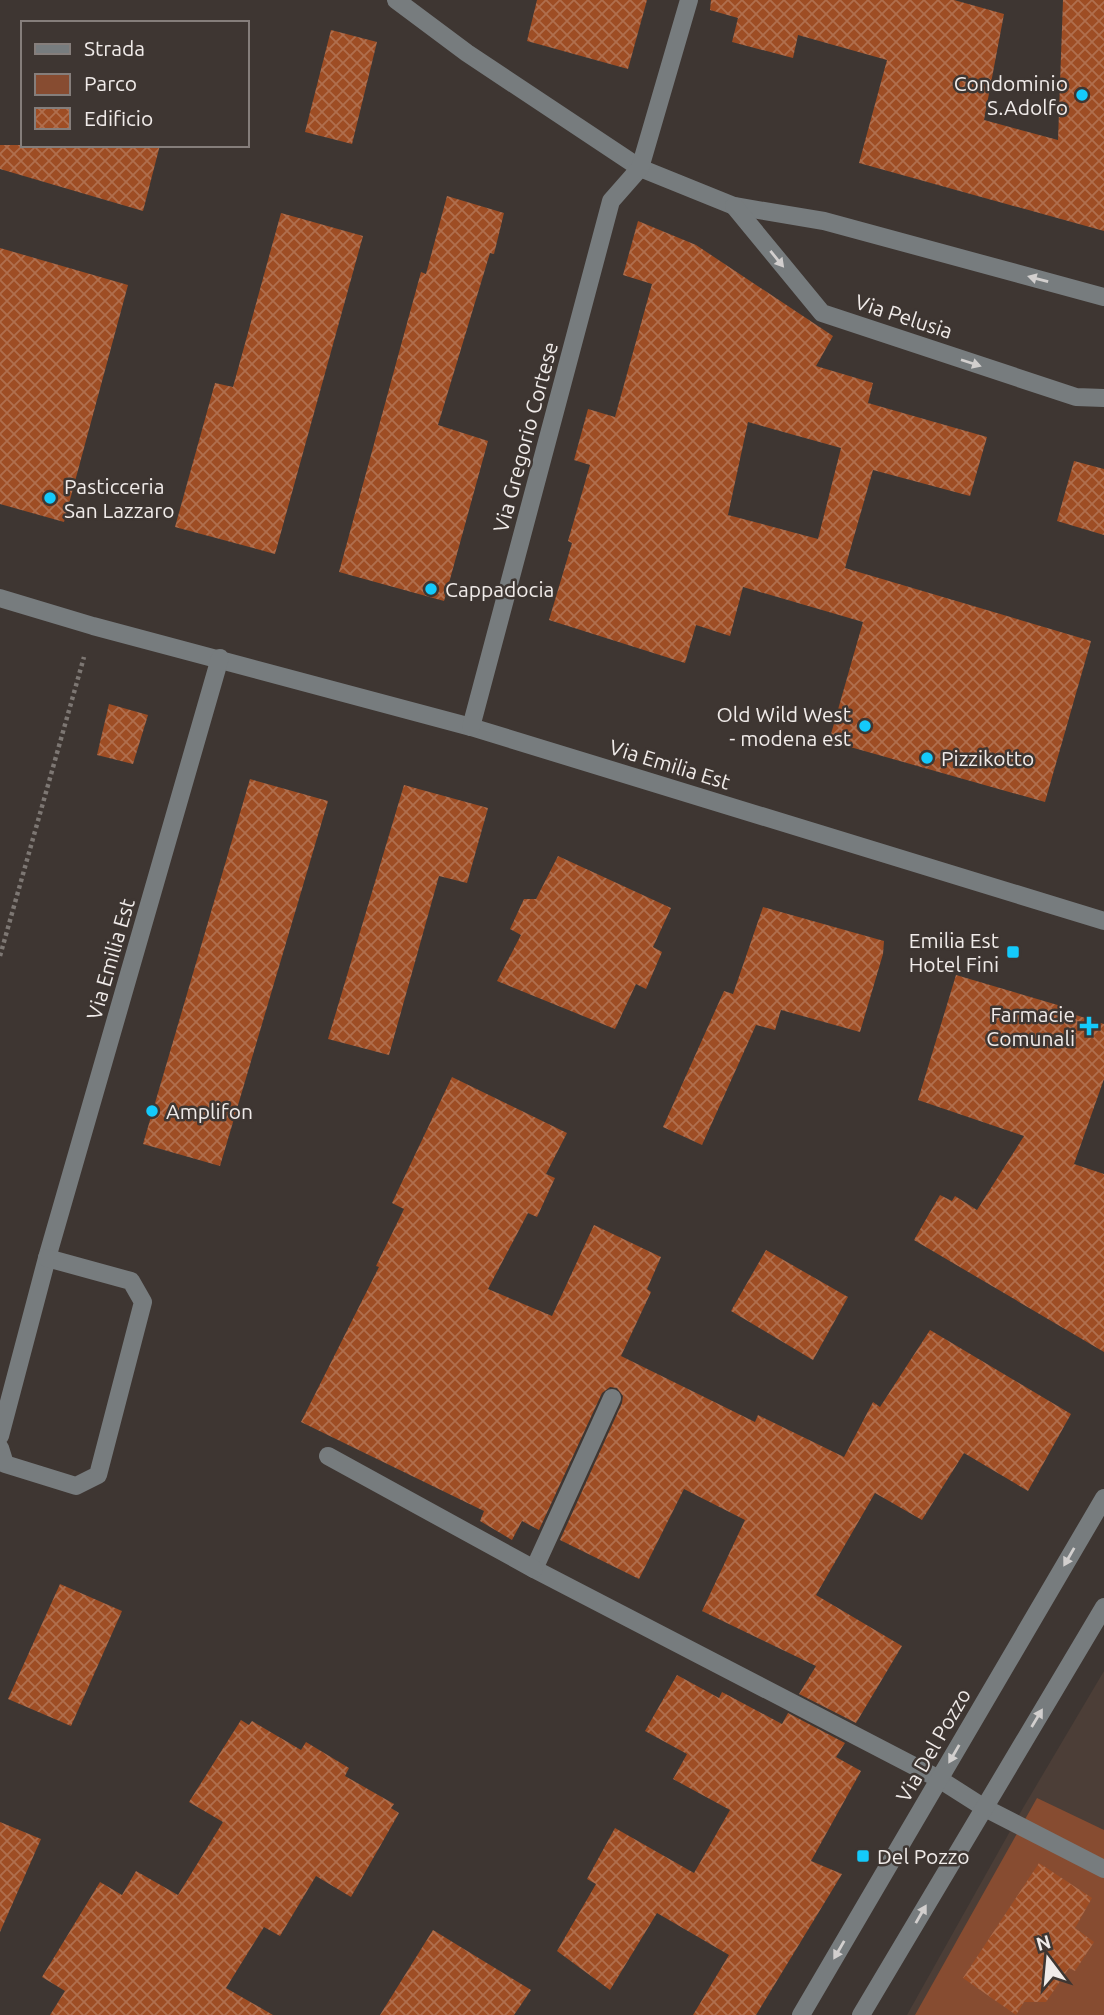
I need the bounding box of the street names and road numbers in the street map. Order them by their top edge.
street label: Via Pelusia [852,289,956,343]
street label: Via Gregorio Cortese [488,339,562,535]
street label: Via Emilia Est [607,734,733,794]
street label: Via Emilia Est [81,896,139,1022]
street label: Via Del Pozzo [891,1684,975,1806]

